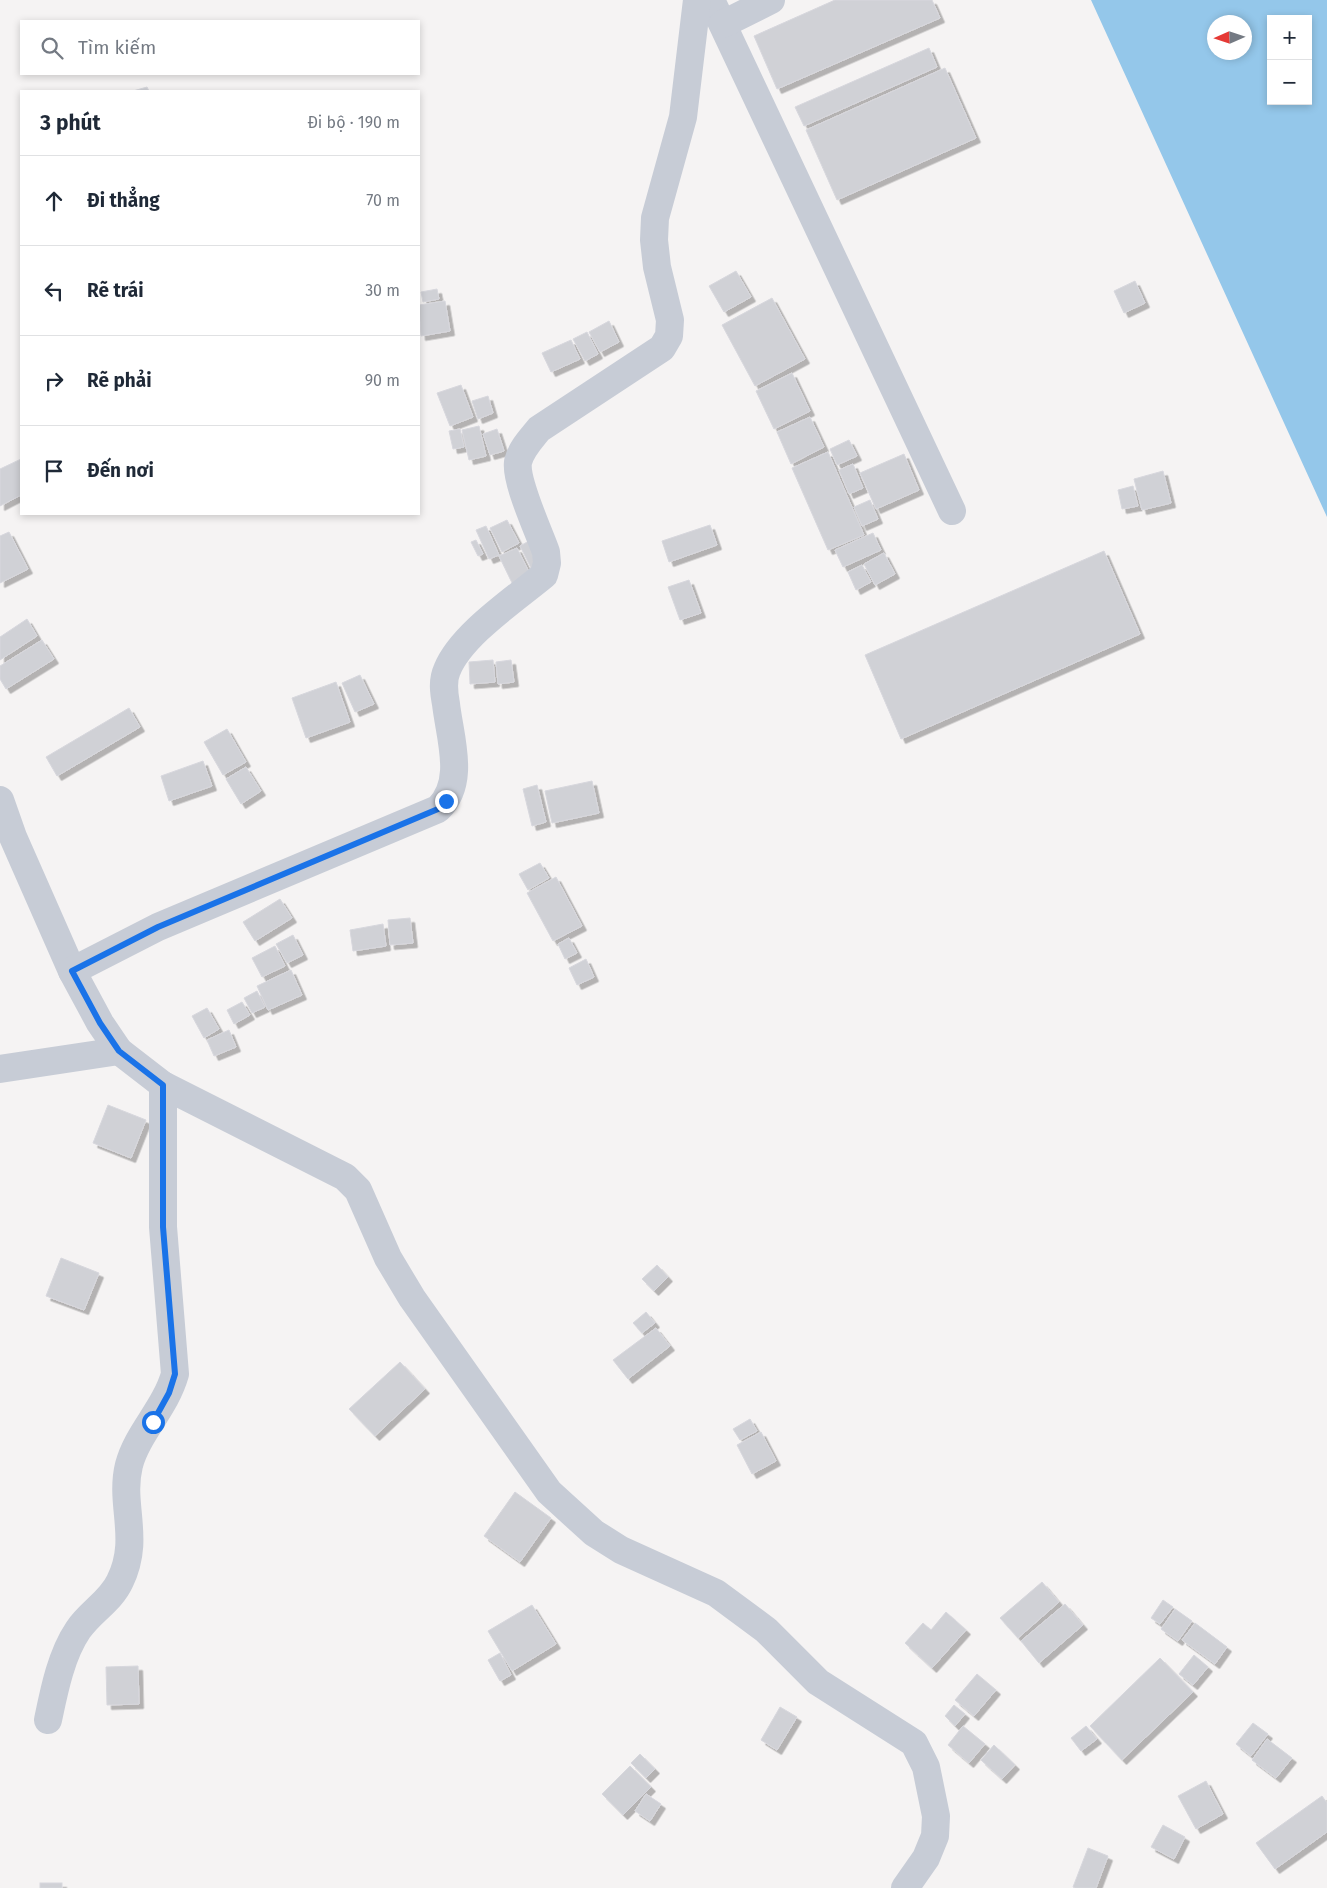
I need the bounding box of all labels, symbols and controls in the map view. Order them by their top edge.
north arrow [1207,15,1252,60]
map controls [1267,15,1312,105]
button: + [1267,15,1312,60]
search box [20,20,420,75]
icon: search [38,34,66,62]
text: Tìm kiếm [78,36,156,59]
button: − [1267,60,1312,105]
text: 3 phút [40,110,101,136]
text: Đi bộ · 190 m [307,113,400,132]
icon: ahead [40,187,68,215]
text: Đi thẳng [87,189,160,212]
text: 70 m [366,191,400,210]
icon: left [40,277,68,305]
text: Rẽ trái [87,279,144,302]
text: 30 m [365,281,400,300]
icon: right [40,367,68,395]
text: Rẽ phải [87,369,152,392]
text: 90 m [365,371,400,390]
icon: arrive [40,457,68,485]
text: Đến nơi [87,459,154,482]
route end [435,790,458,813]
route start [142,1411,165,1434]

